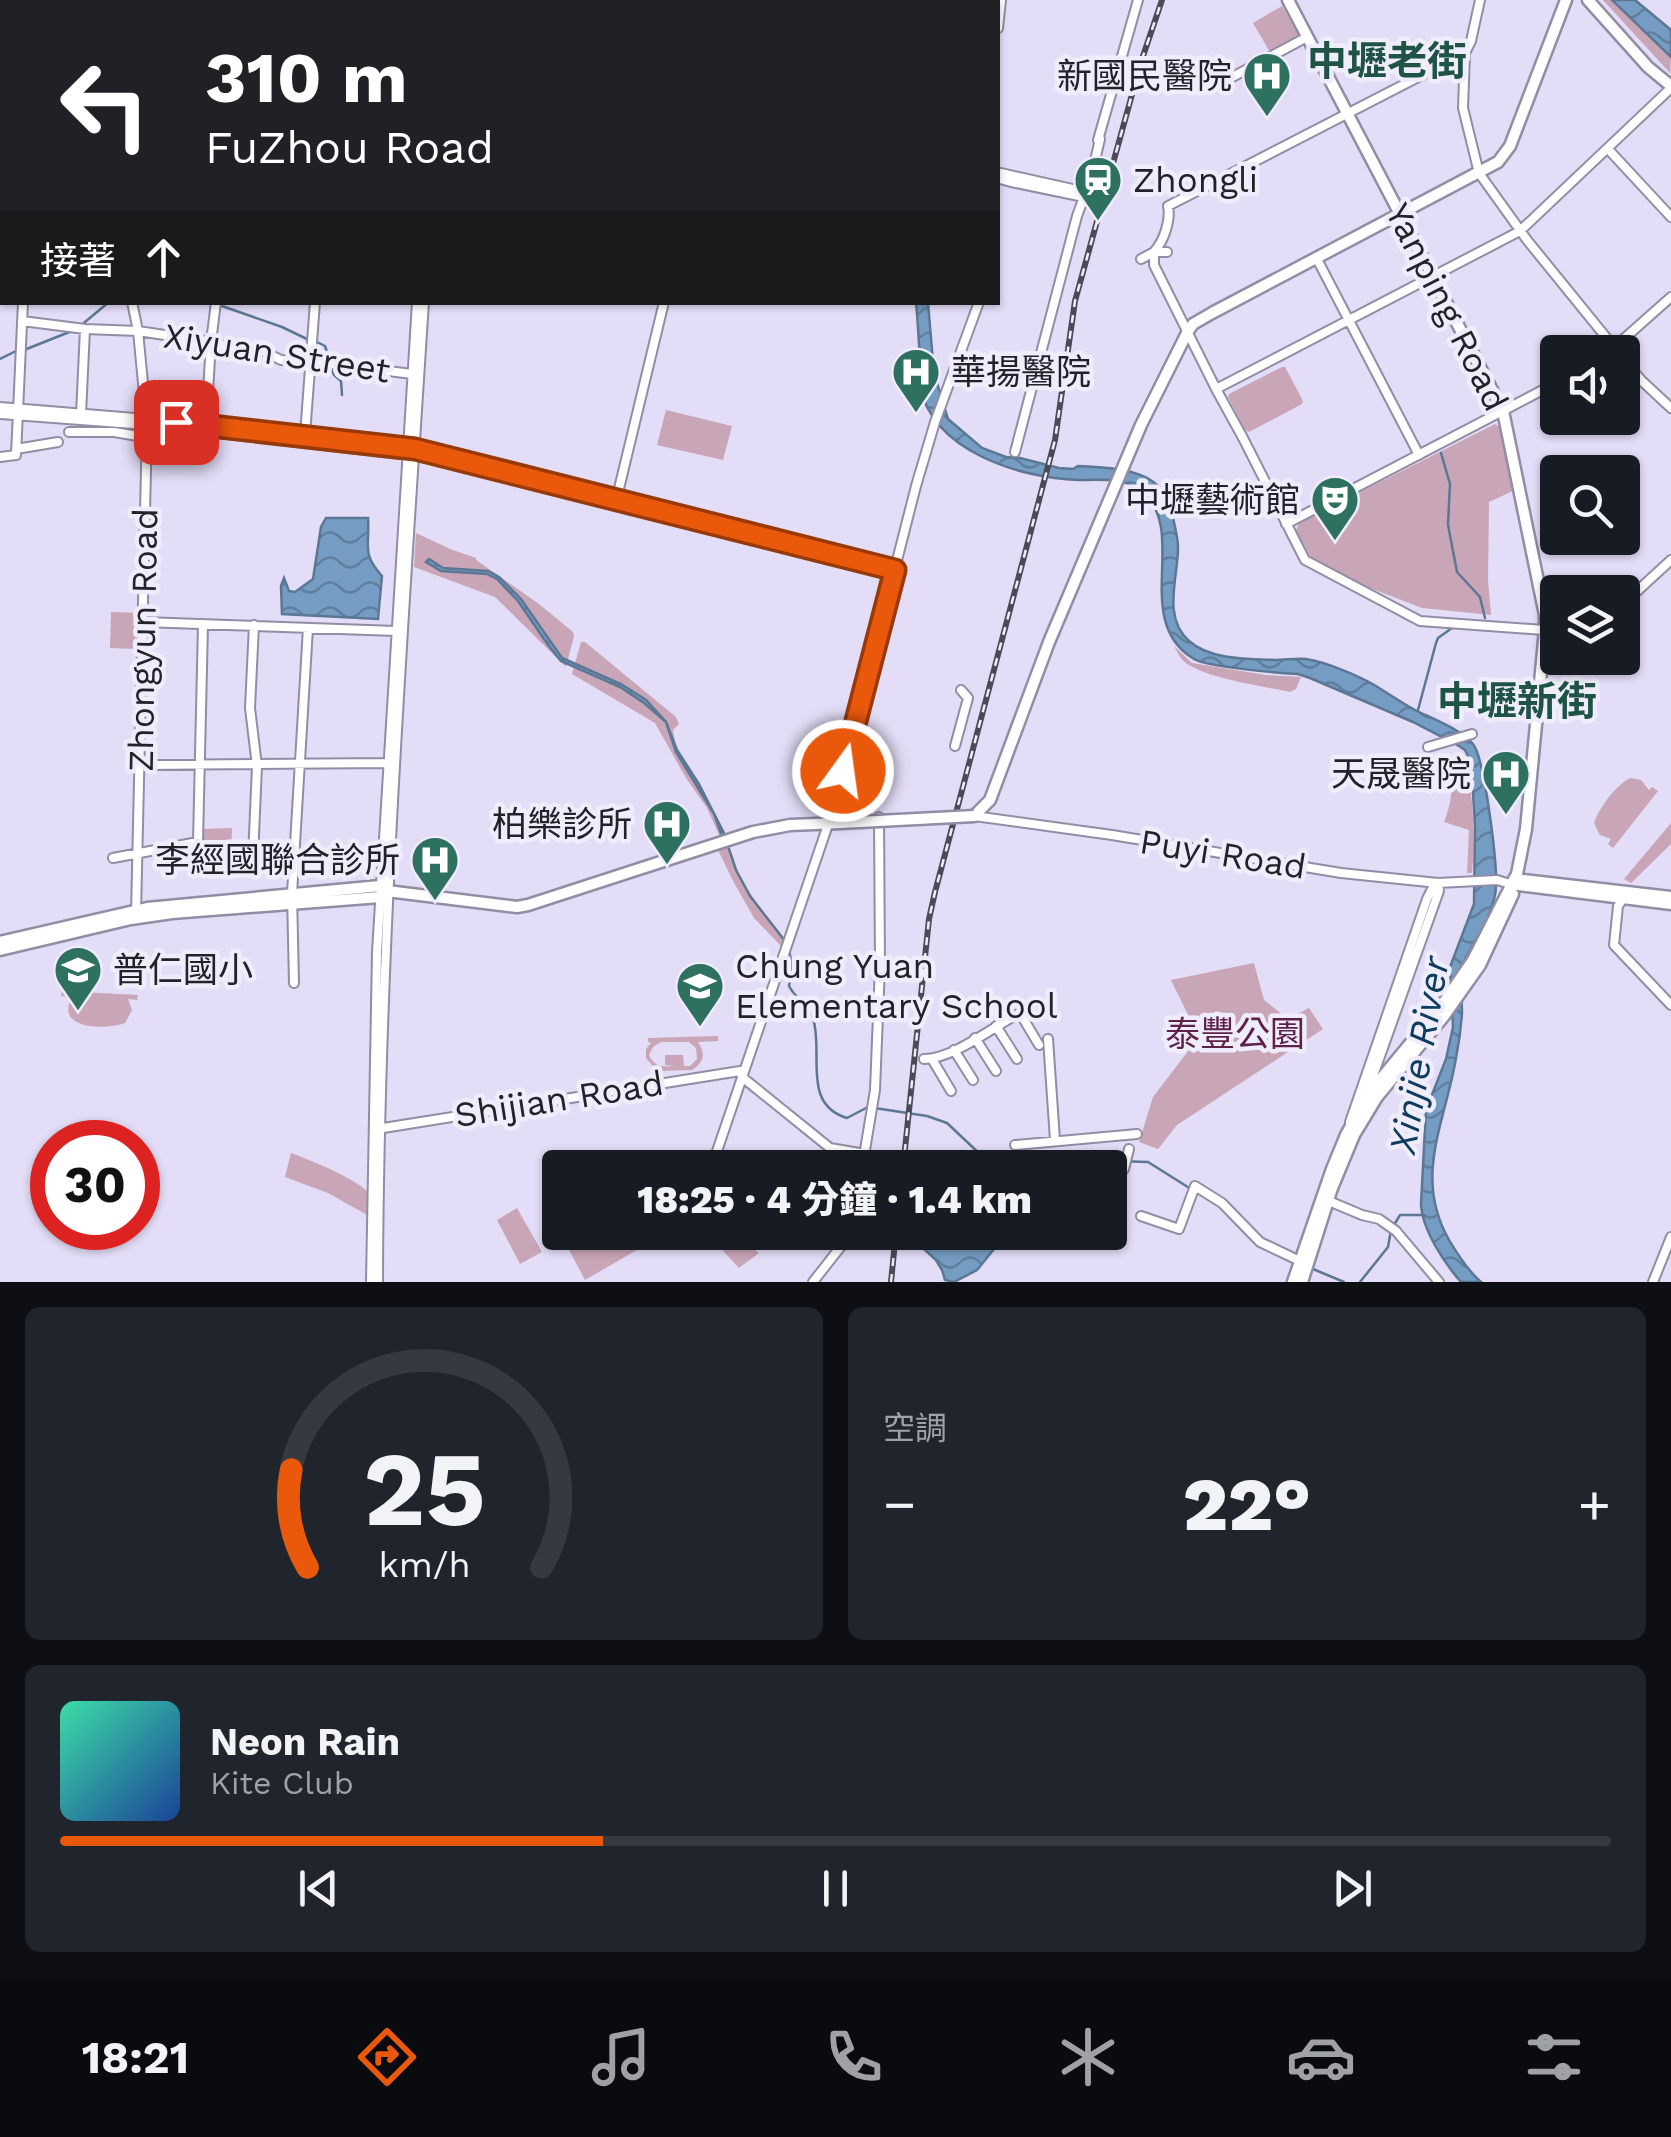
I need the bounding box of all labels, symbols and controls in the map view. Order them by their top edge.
text: 310 m [205,37,408,119]
district label: 中壢老街 [1307,38,1467,85]
icon: left [40,40,170,170]
hospital icon: 新國民醫院 [1241,50,1293,118]
place label: 新國民醫院 [1057,55,1232,97]
text: FuZhou Road [205,121,494,174]
station icon: Zhongli [1072,154,1124,222]
place label: Zhongli [1133,159,1258,201]
street label: Yanping Road [1377,196,1517,418]
icon: ahead [136,230,191,285]
text: 接著 [40,239,116,283]
street label: Xiyuan Street [161,314,394,392]
map controls [1540,335,1640,675]
button: sound [1540,335,1640,435]
hospital icon: 華揚醫院 [890,346,942,414]
place label: 華揚醫院 [951,351,1091,393]
pin [134,380,219,465]
icon: arrive [149,395,204,450]
button: search [1540,455,1640,555]
theatre icon: 中壢藝術館 [1309,474,1361,542]
place label: 中壢藝術館 [1125,479,1300,521]
street label: Zhongyun Road [120,508,166,772]
button: layers [1540,575,1640,675]
district label: 中壢新街 [1437,678,1597,725]
position arrow [791,719,895,823]
hospital icon: 天晟醫院 [1480,748,1532,816]
place label: 天晟醫院 [1331,753,1471,795]
hospital icon: 柏樂診所 [641,798,693,866]
place label: 柏樂診所 [492,803,632,845]
street label: Puyi Road [1137,820,1309,888]
hospital icon: 李經國聯合診所 [409,834,461,902]
place label: 李經國聯合診所 [155,839,400,881]
school or university icon: 普仁國小 [52,944,104,1012]
place label: Chung Yuan Elementary School [735,945,1058,1027]
place label: 普仁國小 [113,949,253,991]
water label: Xinjie River [1380,952,1458,1159]
school or university icon: Chung Yuan Elementary School [674,960,726,1028]
park label: 泰豐公園 [1165,1013,1305,1055]
street label: Shijian Road [452,1062,666,1136]
speed limit sign: 30 [30,1120,160,1250]
text: 18:25 · 4 分鐘 · 1.4 km [637,1178,1032,1222]
text: 空調 [883,1409,947,1447]
text: 25 [363,1428,485,1550]
text: 22° [1183,1460,1311,1548]
text: − [883,1472,916,1536]
text: + [1578,1472,1611,1536]
text: km/h [378,1544,470,1586]
text: Neon Rain [210,1720,400,1764]
text: Kite Club [210,1764,354,1802]
icon: previous [291,1861,346,1916]
icon: pause [808,1861,863,1916]
icon: next [1325,1861,1380,1916]
icon: directions [352,2022,422,2092]
icon: music [586,2022,656,2092]
icon: phone [819,2022,889,2092]
icon: climate [1053,2022,1123,2092]
icon: car [1286,2022,1356,2092]
icon: filters [1519,2022,1589,2092]
text: 18:21 [82,2031,189,2084]

